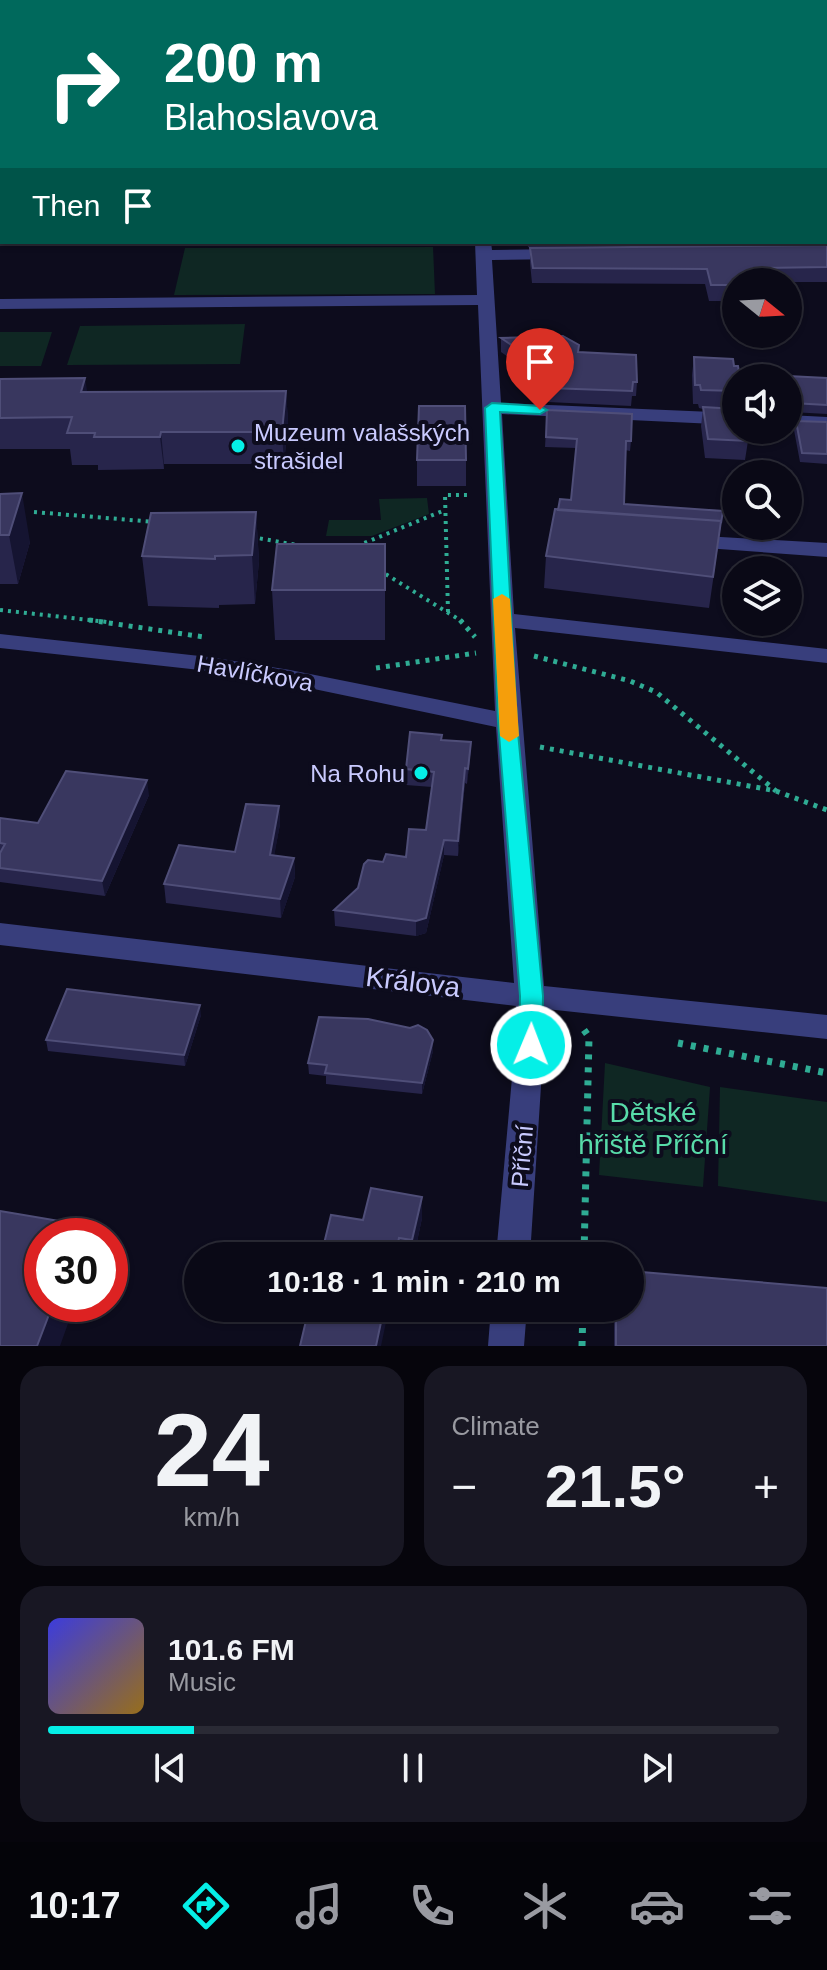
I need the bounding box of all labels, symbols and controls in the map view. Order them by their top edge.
text: 200 m [164,31,323,94]
icon: right [32,32,136,136]
text: Blahoslavova [164,97,378,138]
icon: arrive [116,184,160,228]
text: Then [32,189,100,222]
north arrow [722,268,802,348]
map controls [722,268,802,636]
pin [506,328,574,410]
icon: arrive [518,340,562,384]
button: sound [722,364,802,444]
place label: Muzeum valašských strašidel [254,419,470,474]
marker: Muzeum valašských strašidel [229,437,247,455]
button: search [722,460,802,540]
button: layers [722,556,802,636]
street label: Havlíčkova [195,650,316,697]
place label: Na Rohu [310,760,405,787]
marker: Na Rohu [412,764,430,782]
street label: Králova [364,961,462,1003]
position arrow [489,1003,573,1087]
park label: Dětské hřiště Příční [578,1097,728,1160]
street label: Příční [506,1123,538,1188]
speed limit sign: 30 [24,1218,128,1322]
text: 10:18 · 1 min · 210 m [267,1265,561,1298]
text: 24 [154,1392,270,1508]
text: Climate [452,1411,540,1441]
text: 21.5° [545,1453,686,1520]
text: − [452,1462,477,1511]
text: + [753,1462,779,1511]
text: km/h [184,1502,240,1532]
text: 101.6 FM [168,1633,295,1666]
text: Music [168,1667,236,1697]
icon: previous [148,1746,192,1790]
icon: pause [391,1746,435,1790]
icon: next [635,1746,679,1790]
icon: directions [178,1878,234,1934]
icon: music [291,1878,347,1934]
icon: phone [404,1878,460,1934]
icon: climate [517,1878,573,1934]
icon: car [629,1878,685,1934]
icon: filters [742,1878,798,1934]
text: 10:17 [28,1885,121,1926]

